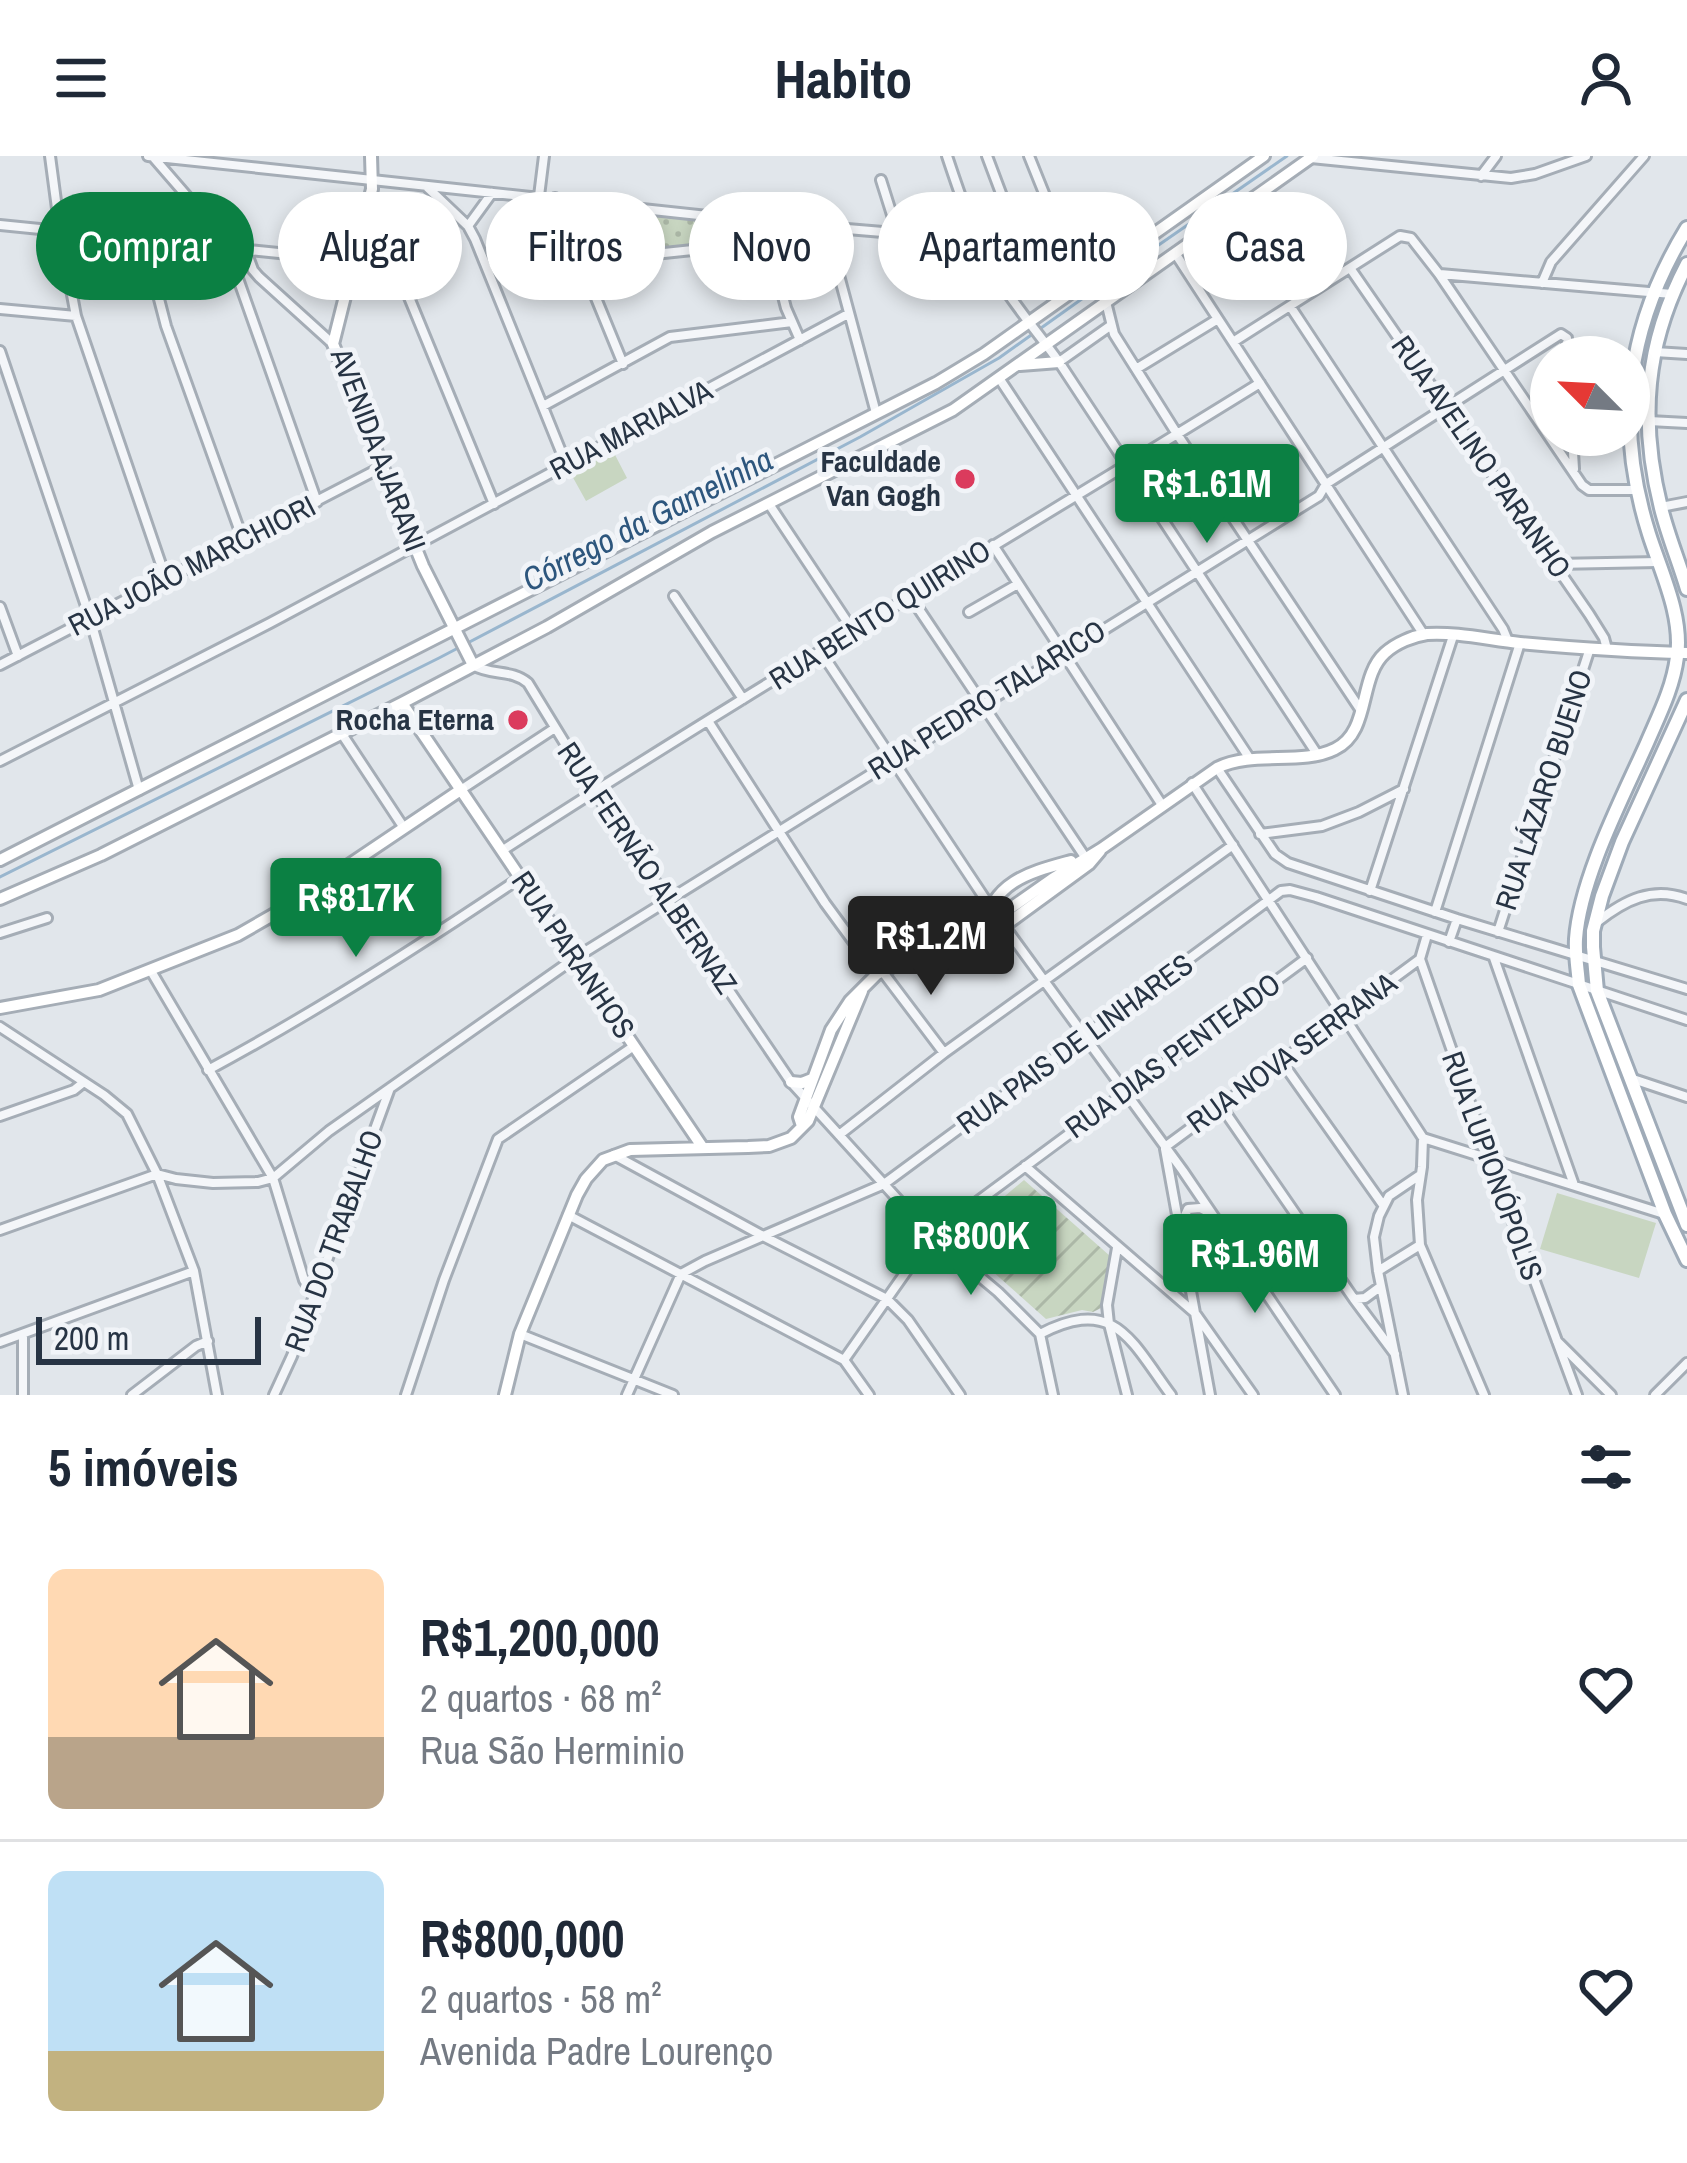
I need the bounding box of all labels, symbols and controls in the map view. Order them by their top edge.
text: Habito [775,42,912,115]
icon: menu [48,45,114,111]
icon: person [1573,45,1639,111]
chip: Comprar [36,192,254,300]
chip: Alugar [278,192,462,300]
chip: Filtros [486,192,665,300]
chip: Novo [689,192,854,300]
chip: Apartamento [878,192,1159,300]
chip: Casa [1183,192,1347,300]
street label: RUA AVELINO PARANHO [1383,327,1581,586]
north arrow [1530,336,1650,456]
map controls [1530,336,1650,456]
street label: AVENIDA AJARANI [322,342,436,557]
street label: RUA MARIALVA [542,369,719,489]
water label: Córrego da Gamelinha [514,437,780,601]
place label: Faculdade Van Gogh [821,441,941,515]
pin: R$1.61M [1096,444,1318,546]
text: R$1.61M [1142,457,1272,509]
marker: Faculdade Van Gogh [952,466,978,492]
street label: RUA JOÃO MARCHIORI [61,486,322,645]
street label: RUA BENTO QUIRINO [761,530,998,698]
street label: RUA PEDRO TALARICO [860,610,1113,788]
street label: RUA LÁZARO BUENO [1485,665,1601,915]
place label: Rocha Eterna [335,699,494,739]
marker: Rocha Eterna [505,707,531,733]
street label: RUA FERNÃO ALBERNAZ [549,734,747,1001]
pin: R$817K [258,858,454,960]
street label: RUA PARANHOS [503,863,645,1046]
text: R$817K [297,871,415,923]
pin: R$1.2M [833,896,1029,998]
text: R$1.2M [875,909,987,961]
street label: RUA PAIS DE LINHARES [948,944,1200,1142]
street label: RUA NOVA SERRANA [1179,962,1405,1142]
street label: RUA DIAS PENTEADO [1057,963,1288,1147]
street label: RUA LUPIONÓPOLIS [1433,1046,1553,1286]
street label: RUA DO TRABALHO [274,1124,392,1357]
pin: R$800K [873,1196,1069,1298]
text: R$800K [912,1209,1030,1261]
pin: R$1.96M [1144,1214,1366,1316]
text: R$1.96M [1190,1227,1320,1279]
scale bar [36,1311,261,1364]
text: 200 m [54,1316,129,1360]
text: 5 imóveis [48,1433,239,1502]
icon: filters [1573,1434,1639,1500]
text: R$1,200,000 [420,1603,660,1672]
icon: home [144,1617,288,1761]
icon: heart [1573,1656,1639,1722]
text: 2 quartos · 68 m² [420,1672,662,1724]
text: Rua São Herminio [420,1724,685,1776]
text: R$800,000 [420,1904,625,1973]
icon: home [144,1919,288,2063]
icon: heart [1573,1958,1639,2024]
text: 2 quartos · 58 m² [420,1973,662,2025]
text: Avenida Padre Lourenço [420,2025,773,2077]

